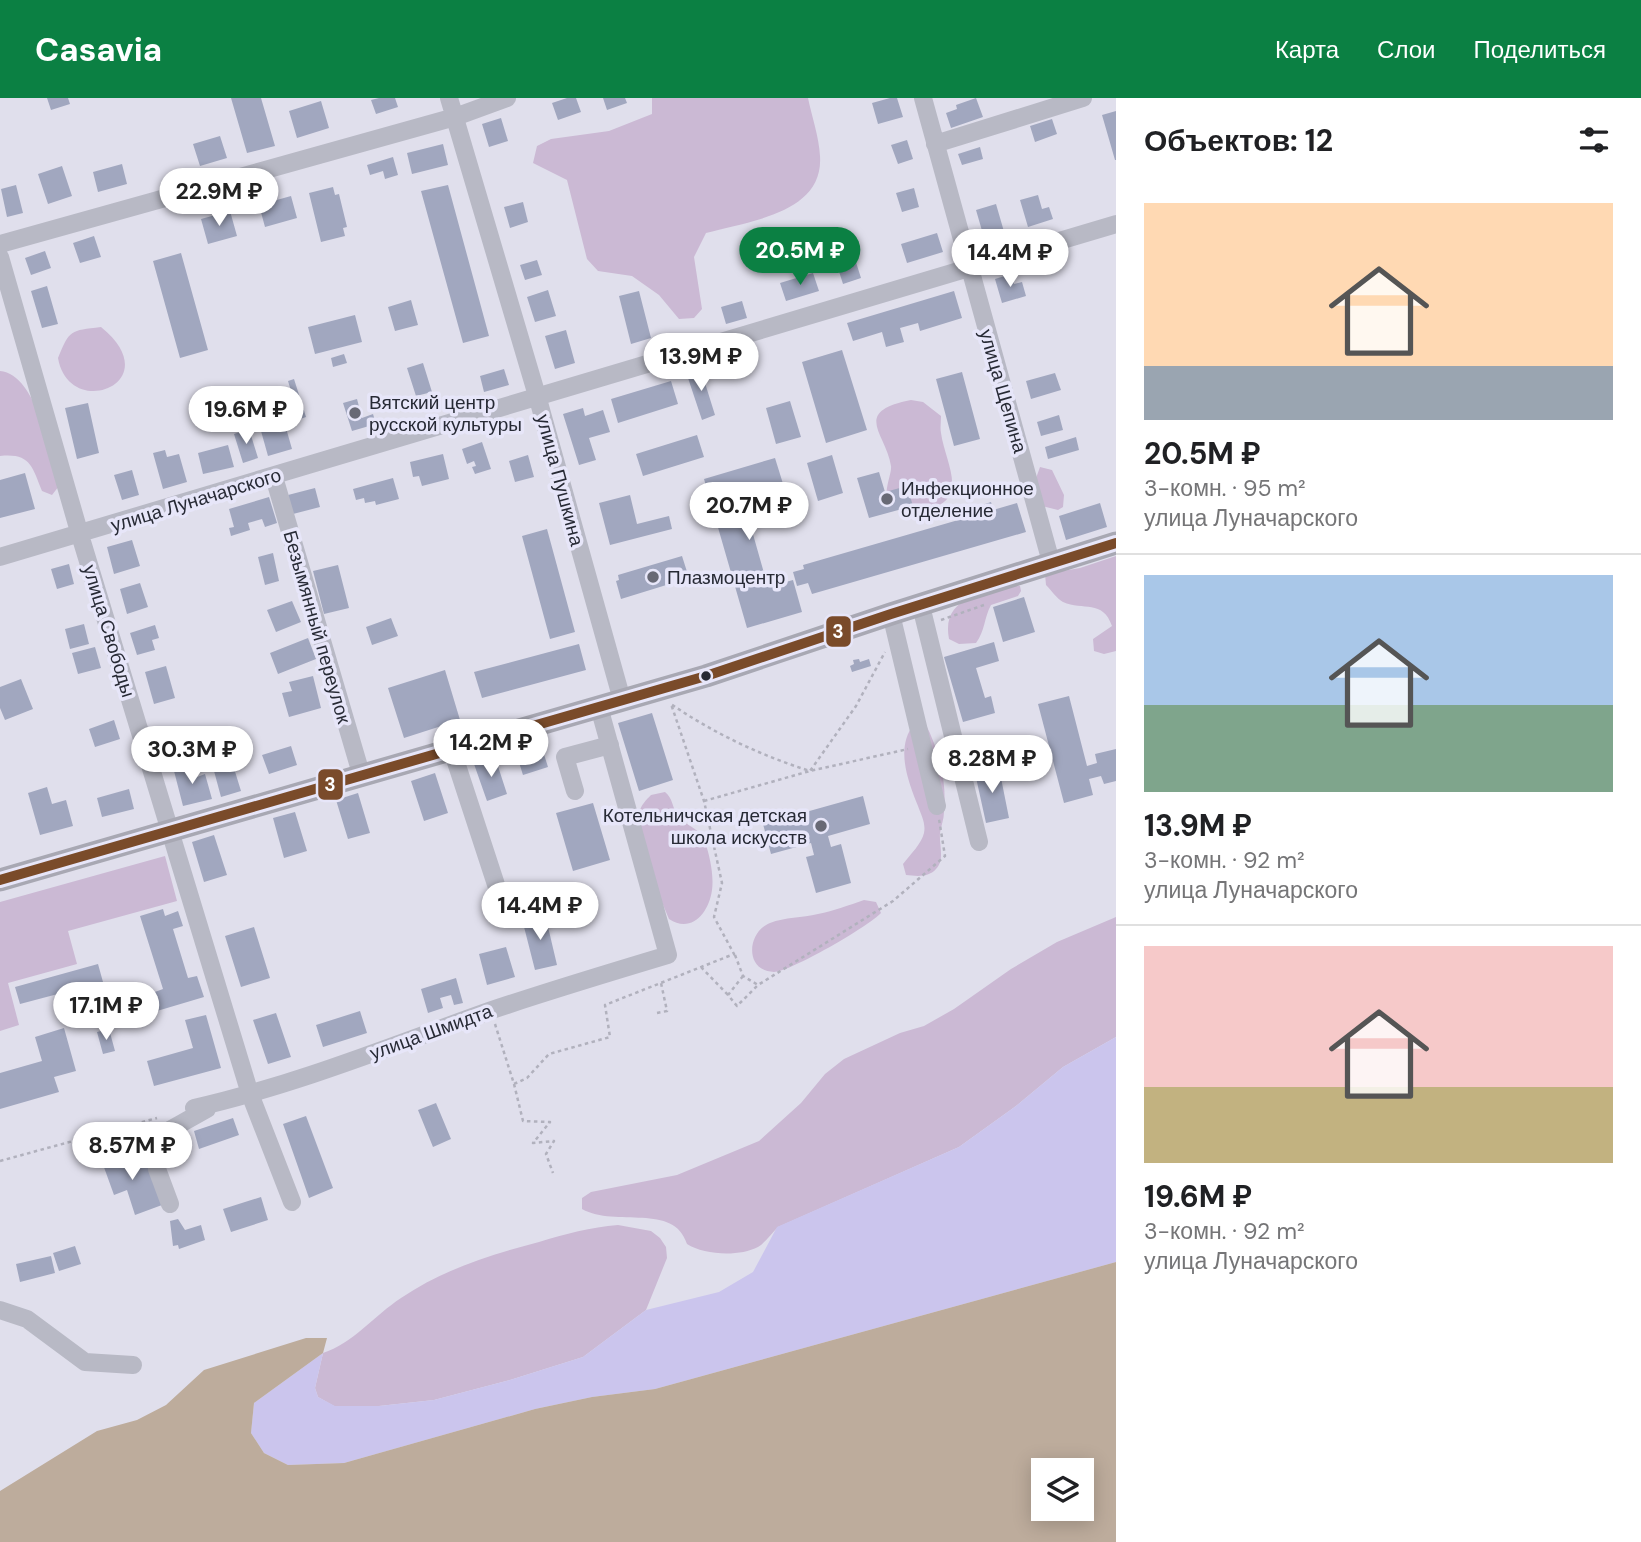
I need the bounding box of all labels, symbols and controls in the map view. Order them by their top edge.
text: Casavia [35,28,162,71]
text: Карта [1275,34,1339,65]
text: Слои [1377,34,1435,65]
text: Поделиться [1473,34,1606,65]
text: Объектов: 12 [1144,121,1333,160]
icon: filters [1575,121,1613,159]
pin: 22.9M ₽ [154,169,284,228]
text: 22.9M ₽ [175,176,263,206]
pin: 20.5M ₽ [735,228,865,287]
pin: 14.4M ₽ [945,230,1075,289]
text: 20.5M ₽ [755,235,845,265]
text: 14.4M ₽ [968,237,1052,267]
icon: home [1316,248,1442,374]
street label: улица Щепина [973,326,1033,456]
pin: 13.9M ₽ [636,334,766,393]
text: 13.9M ₽ [660,341,742,371]
pin: 19.6M ₽ [181,386,311,446]
place label: Вятский центр русской культуры [369,390,522,437]
text: 19.6M ₽ [205,394,287,424]
marker: Вятский центр русской культуры [347,405,363,421]
street label: улица Пушкина [530,411,590,549]
text: 20.5M ₽ [1144,434,1261,473]
street label: улица Луначарского [108,462,284,538]
text: 3-комн. · 95 m² [1144,473,1306,503]
place label: Инфекционное отделение [901,476,1034,523]
pin: 20.7M ₽ [684,482,814,542]
text: 20.7M ₽ [706,490,792,520]
marker: Инфекционное отделение [879,491,895,507]
text: улица Луначарского [1144,503,1358,533]
street label: Безымянный переулок [277,528,357,727]
street label: улица Свободы [77,562,141,700]
place label: Плазмоцентр [667,565,785,590]
marker: Плазмоцентр [645,569,661,585]
line badge: 3 [825,615,852,648]
text: 3 [832,619,844,644]
icon: home [1316,620,1442,746]
unlabelled marker [699,669,713,683]
pin: 14.2M ₽ [426,720,556,779]
pin: 30.3M ₽ [127,726,257,786]
text: 14.2M ₽ [449,727,533,757]
text: 30.3M ₽ [147,734,237,764]
pin: 8.28M ₽ [927,736,1057,795]
text: 8.28M ₽ [948,743,1036,773]
line badge: 3 [317,768,344,801]
text: 3 [324,772,336,797]
place label: Котельничская детская школа искусств [603,803,807,850]
text: 13.9M ₽ [1144,806,1252,845]
marker: Котельничская детская школа искусств [813,818,829,834]
text: 3-комн. · 92 m² [1144,845,1305,875]
text: улица Луначарского [1144,875,1358,905]
pin: 14.4M ₽ [475,882,605,942]
text: 14.4M ₽ [498,890,582,920]
pin: 17.1M ₽ [41,982,171,1042]
text: 17.1M ₽ [69,990,143,1020]
icon: home [1316,991,1442,1117]
street label: улица Шмидта [366,998,496,1066]
pin: 8.57M ₽ [67,1122,197,1182]
text: 8.57M ₽ [88,1130,176,1160]
text: 19.6M ₽ [1144,1177,1252,1216]
text: 3-комн. · 92 m² [1144,1216,1305,1246]
text: улица Луначарского [1144,1246,1358,1276]
map controls [1031,1458,1094,1521]
button: layers [1031,1458,1094,1521]

